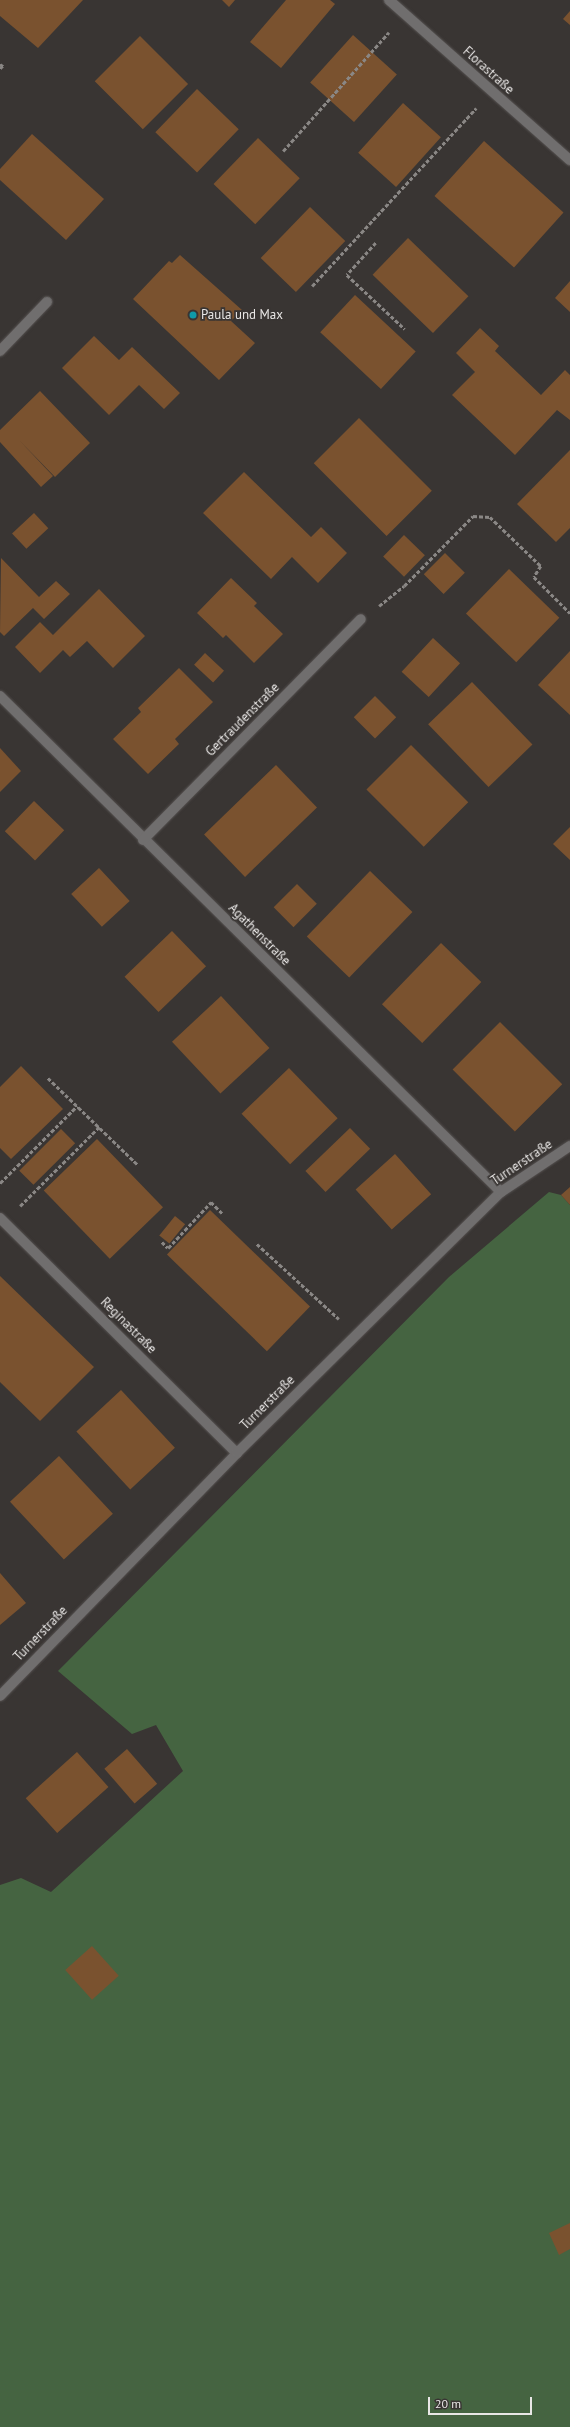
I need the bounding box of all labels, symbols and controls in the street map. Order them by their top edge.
street label: Florastraße [459,44,517,98]
place label: Paula und Max [201,307,283,323]
marker: Paula und Max [188,310,198,320]
street label: Gertraudenstraße [203,680,283,760]
street label: Agathenstraße [225,901,293,969]
street label: Turnerstraße [488,1137,556,1189]
street label: Reginastraße [97,1295,159,1357]
street label: Turnerstraße [238,1373,298,1433]
street label: Turnerstraße [11,1603,71,1665]
scale bar [430,2389,534,2415]
text: 20 m [435,2396,461,2411]

